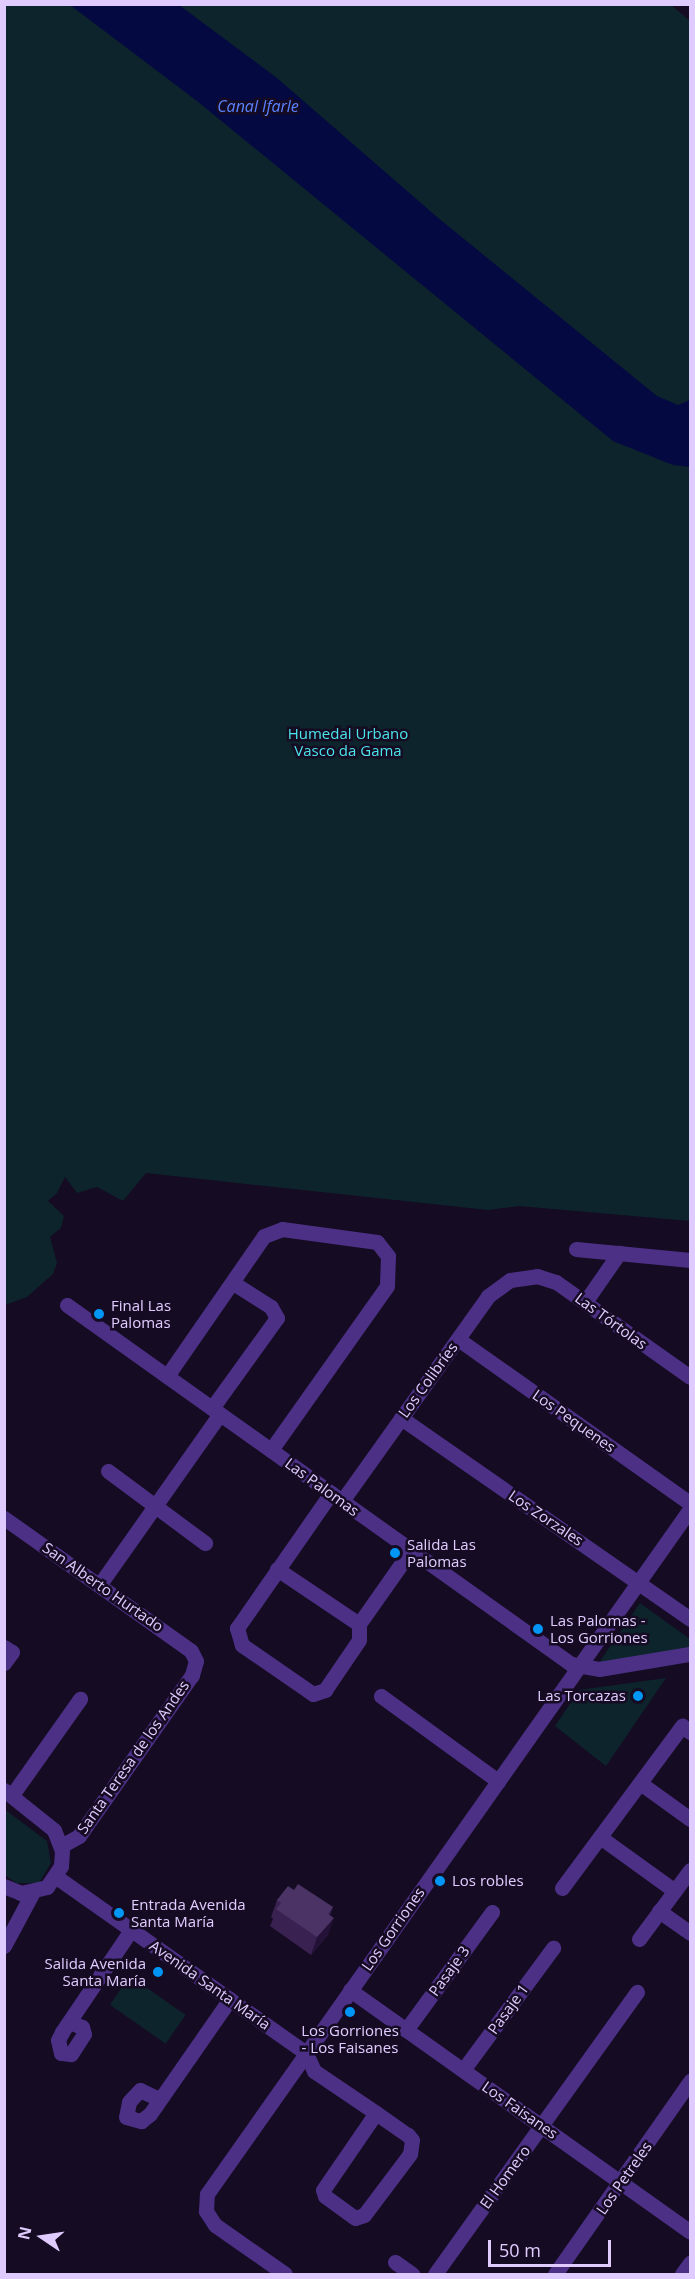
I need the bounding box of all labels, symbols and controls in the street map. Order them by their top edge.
water label: Canal Ifarle [217,96,299,116]
park label: Humedal Urbano Vasco da Gama [288,724,408,759]
street label: Las Tórtolas [572,1289,650,1353]
place label: Final Las Palomas [111,1296,171,1331]
marker: Final Las Palomas [92,1307,106,1321]
street label: Los Colibríes [395,1339,461,1421]
street label: Los Pequenes [529,1386,619,1456]
street label: Las Palomas [282,1454,362,1520]
street label: Los Zorzales [505,1486,587,1550]
place label: Salida Las Palomas [407,1535,476,1570]
street label: San Alberto Hurtado [39,1539,167,1635]
marker: Salida Las Palomas [388,1546,402,1560]
place label: Las Palomas - Los Gorriones [550,1611,648,1646]
marker: Las Palomas - Los Gorriones [531,1622,545,1636]
street label: Santa Teresa de los Andes [73,1677,193,1837]
place label: Las Torcazas [537,1687,626,1705]
marker: Las Torcazas [631,1689,645,1703]
place label: Los robles [452,1872,524,1890]
marker: Los robles [433,1874,447,1888]
street label: Los Gorriones [358,1884,428,1974]
place label: Entrada Avenida Santa María [131,1895,246,1930]
marker: Entrada Avenida Santa María [112,1906,126,1920]
street label: Avenida Santa María [146,1937,274,2033]
street label: Pasaje 3 [425,1942,473,2000]
place label: Salida Avenida Santa María [45,1954,146,1989]
marker: Salida Avenida Santa María [151,1965,165,1979]
street label: Pasaje 1 [484,1980,532,2038]
marker: Los Gorriones - Los Faisanes [343,2005,357,2019]
place label: Los Gorriones - Los Faisanes [301,2021,399,2056]
street label: Los Faisanes [479,2077,561,2143]
street label: Los Petreles [592,2138,656,2218]
street label: El Homero [476,2142,534,2212]
north arrow [12,2207,72,2267]
text: N [12,2224,37,2242]
scale bar [491,2228,614,2266]
text: 50 m [499,2238,541,2262]

